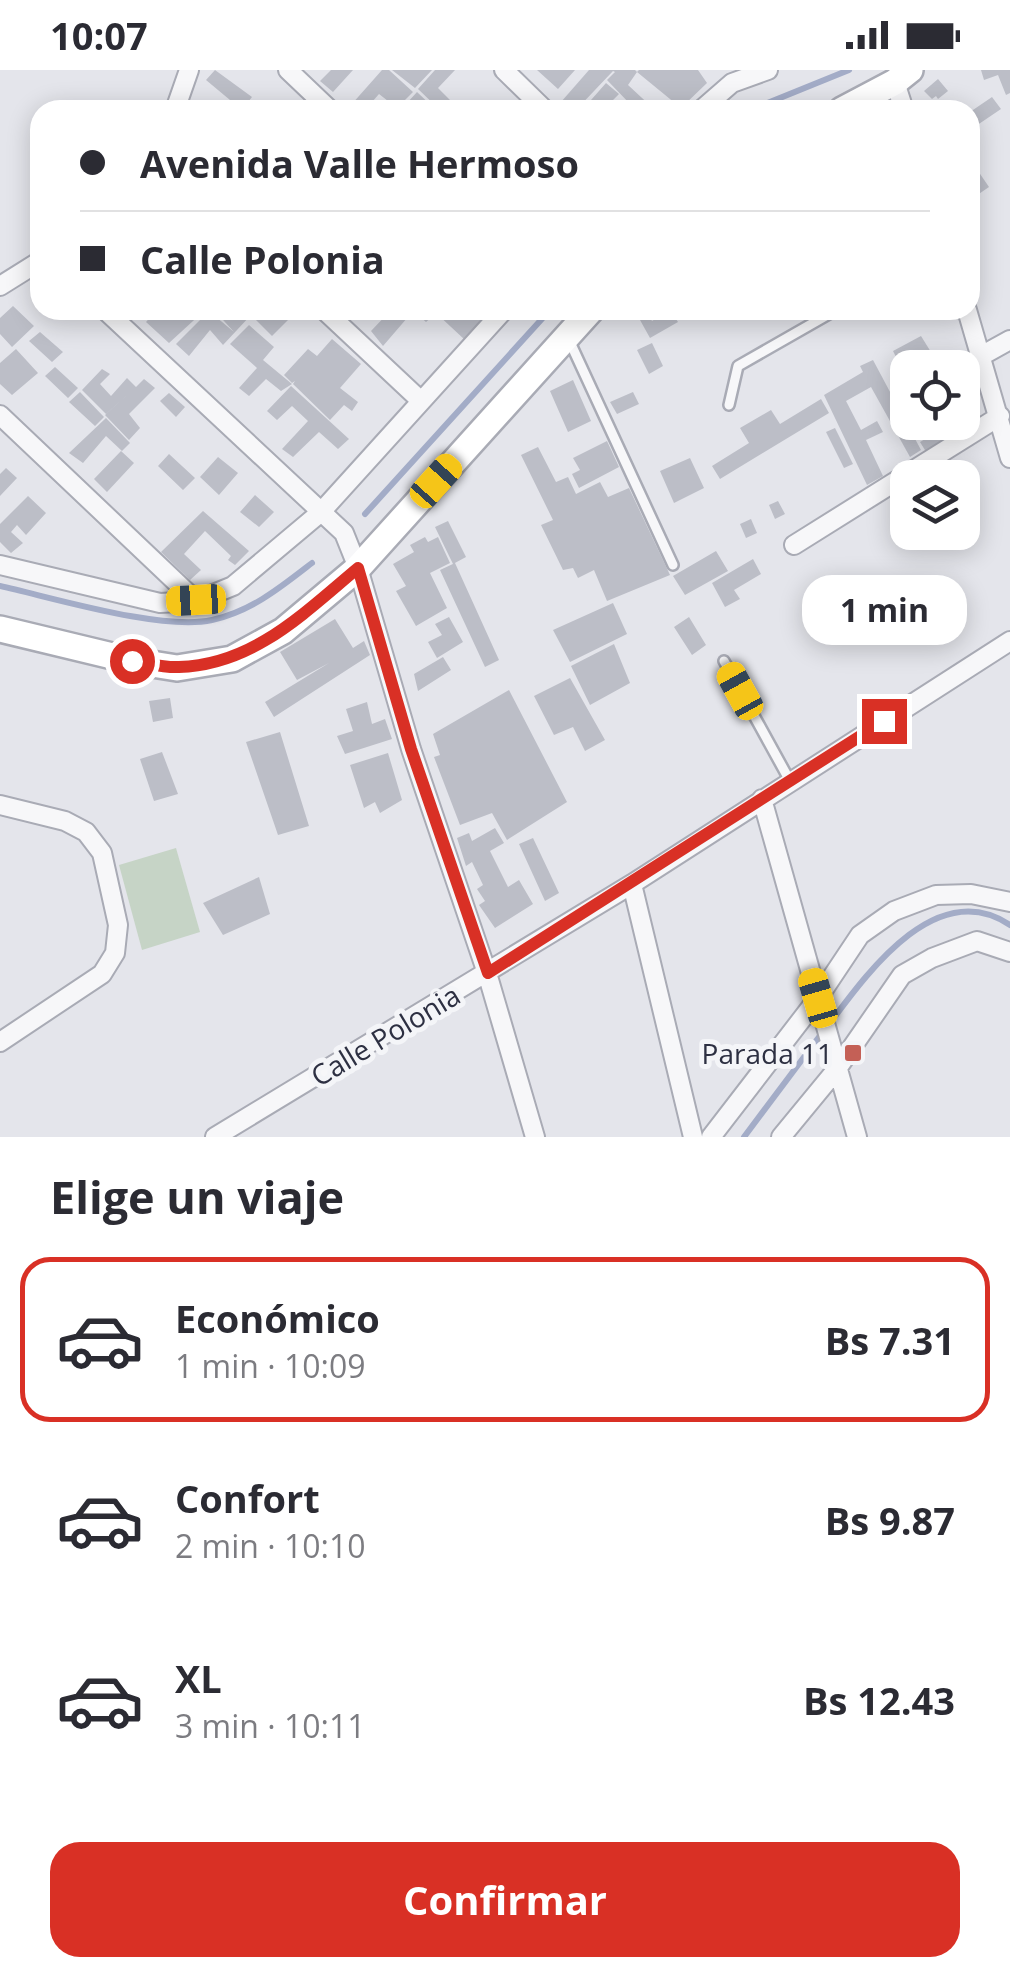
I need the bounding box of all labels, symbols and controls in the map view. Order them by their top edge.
text: 10:07 [50,9,148,61]
text: Avenida Valle Hermoso [140,137,579,189]
text: Calle Polonia [140,233,385,285]
map controls [890,350,980,550]
button: locate [890,350,980,440]
car [405,449,467,513]
button: layers [890,460,980,550]
callout: 1 min [802,576,966,646]
car [165,583,227,617]
text: 1 min [840,588,929,631]
route start [110,639,155,684]
car [712,657,768,725]
route end [862,699,907,744]
car [795,965,841,1031]
street label: Calle Polonia [303,976,467,1094]
place label: Parada 11 [702,1034,833,1072]
marker: Parada 11 [842,1042,864,1064]
text: Elige un viaje [50,1166,344,1227]
text: Económico [175,1292,380,1344]
icon: car [55,1295,145,1385]
text: Bs 7.31 [825,1314,955,1366]
text: 1 min · 10:09 [175,1344,366,1387]
text: Confort [175,1472,320,1524]
icon: car [55,1475,145,1565]
text: Bs 9.87 [825,1494,955,1546]
text: 2 min · 10:10 [175,1524,366,1567]
text: XL [175,1652,222,1704]
icon: car [55,1655,145,1745]
text: Bs 12.43 [803,1674,955,1726]
text: 3 min · 10:11 [175,1704,366,1747]
button: Confirmar [50,1842,960,1957]

